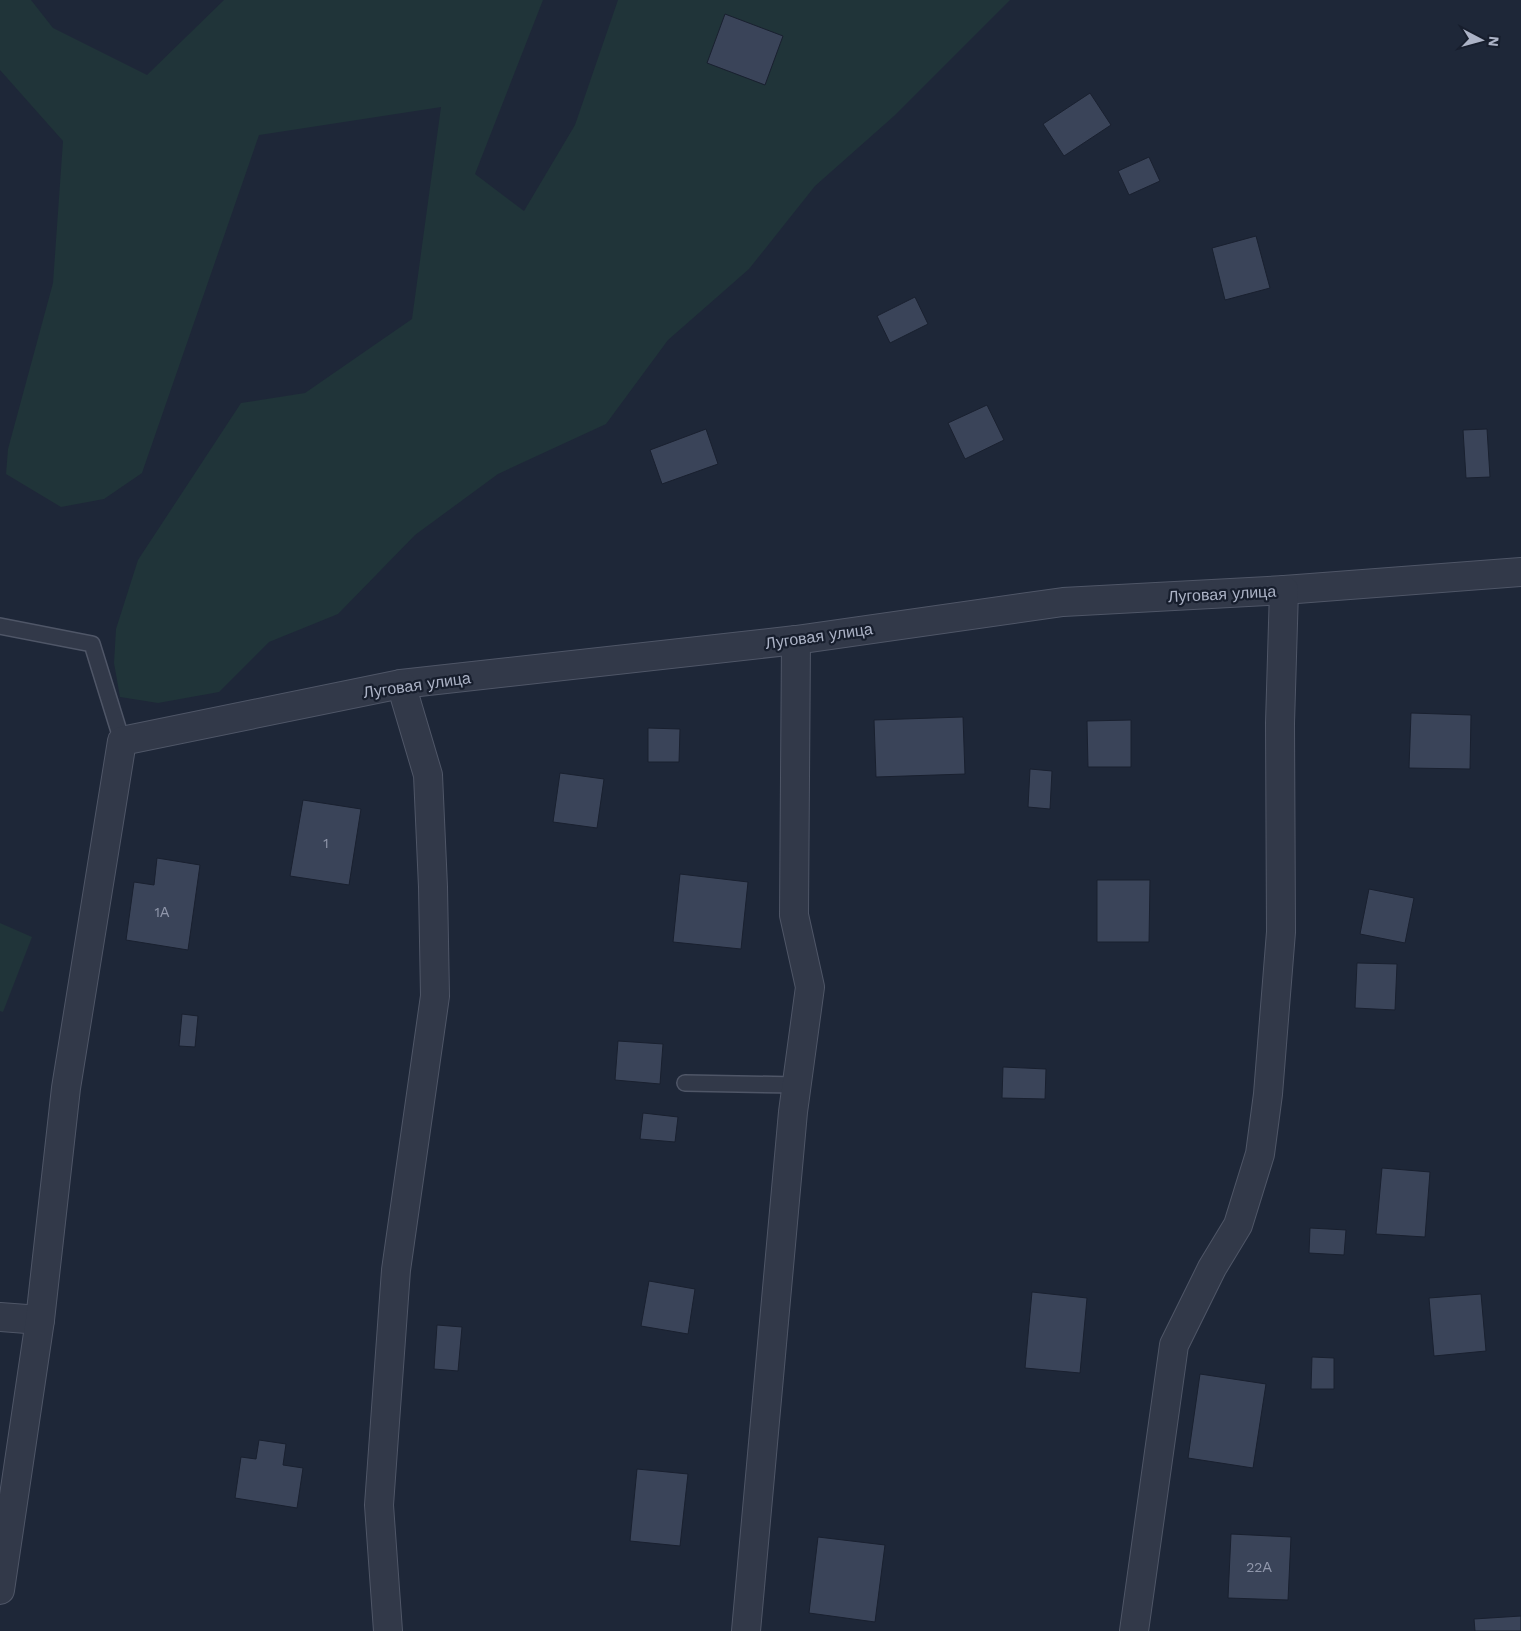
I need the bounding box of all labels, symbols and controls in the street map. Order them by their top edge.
north arrow [1456,15,1506,65]
text: N [1485,35,1502,47]
street label: Луговая улица [1167,582,1277,606]
street label: Луговая улица [764,619,874,653]
street label: Луговая улица [362,668,472,702]
house number: 1 [323,835,329,851]
house number: 1А [155,904,170,920]
house number: 22А [1246,1559,1272,1575]

